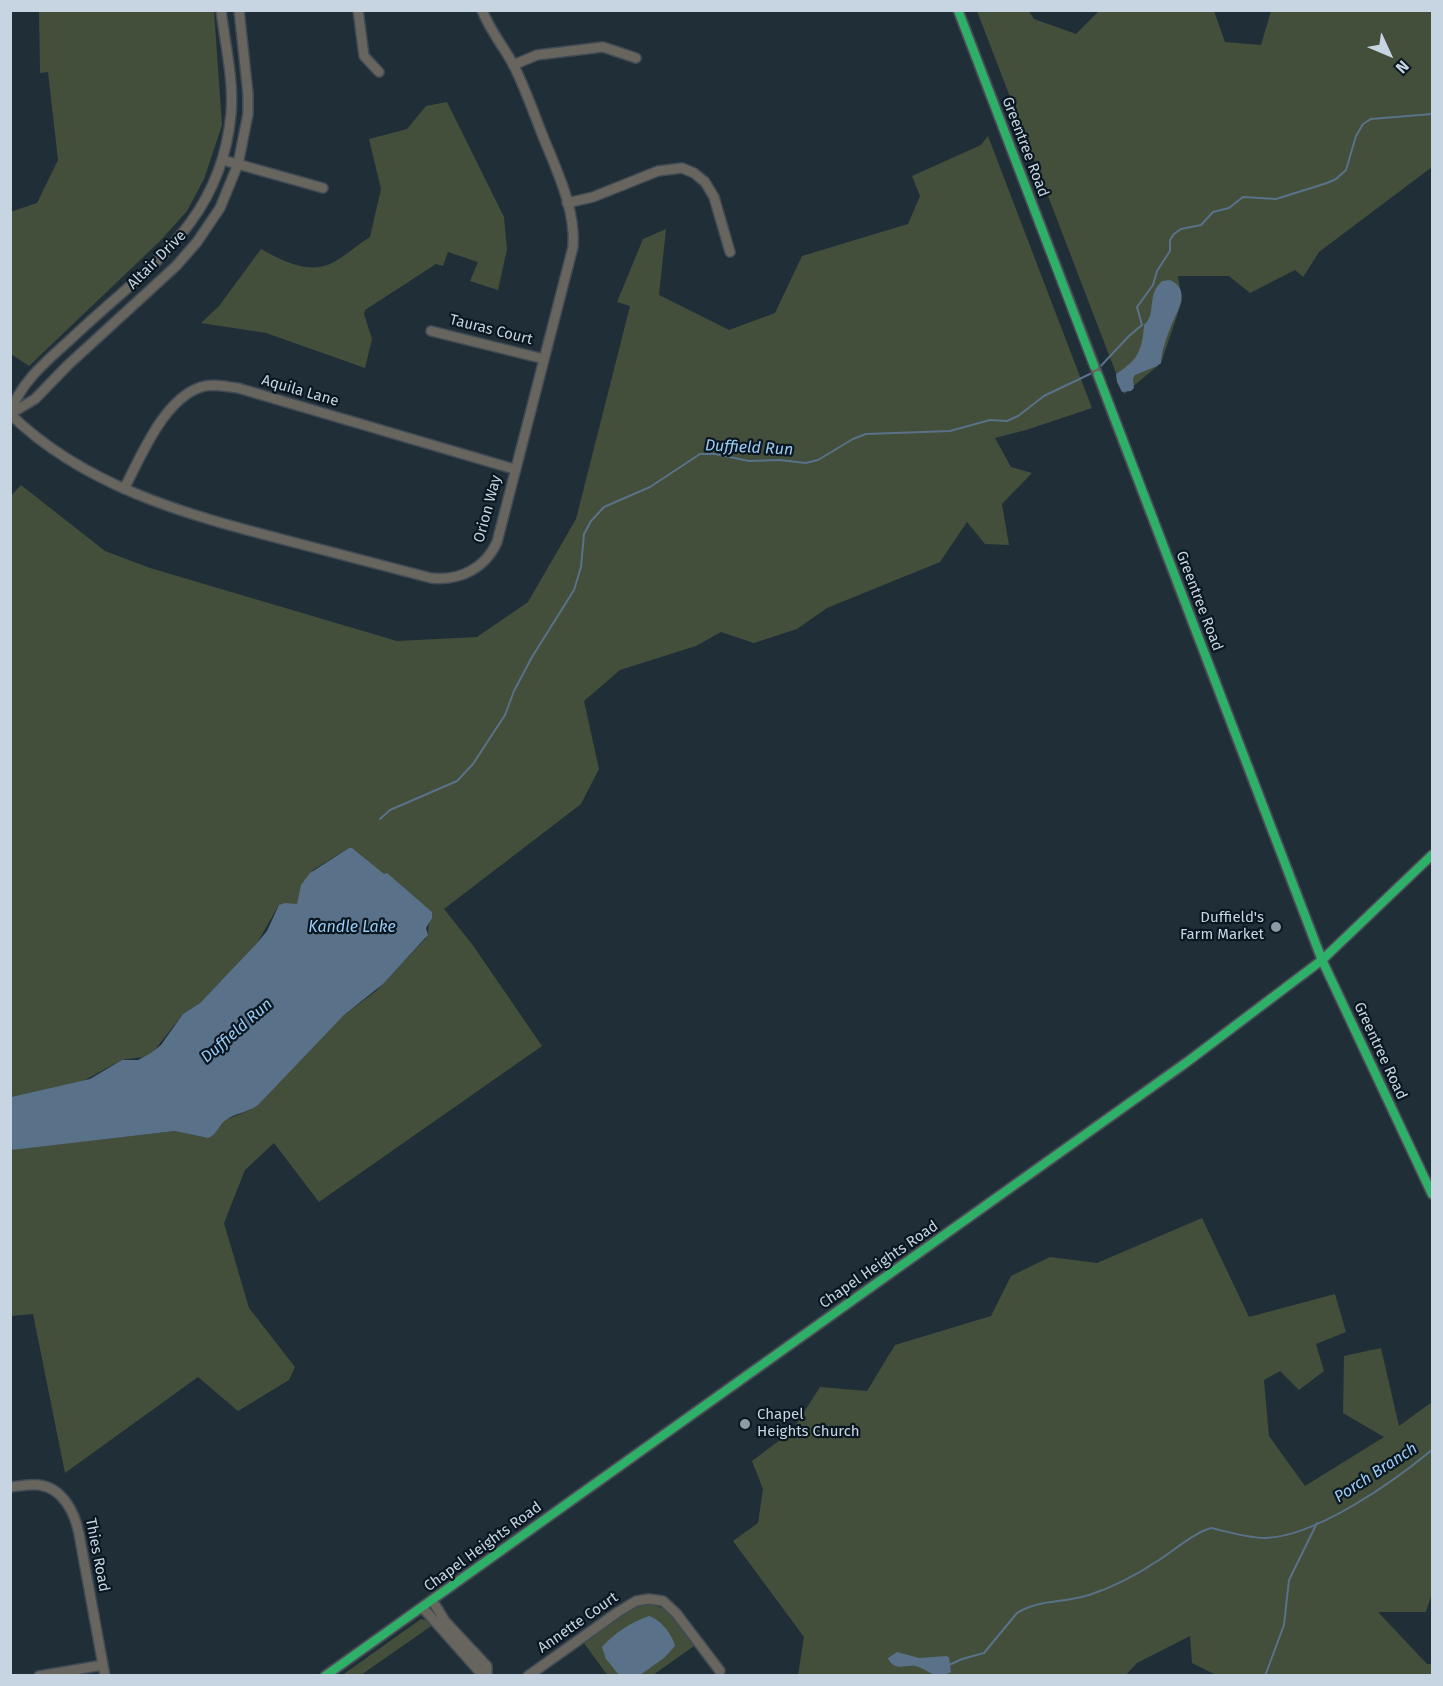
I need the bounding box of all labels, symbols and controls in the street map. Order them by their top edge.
north arrow [1359,24,1419,84]
text: N [1392,56,1413,77]
street label: Greentree Road [998,94,1052,200]
street label: Altair Drive [124,227,190,293]
street label: Tauras Court [448,311,534,349]
street label: Aquila Lane [259,371,341,411]
water label: Duffield Run [704,436,794,460]
street label: Orion Way [470,473,506,545]
street label: Greentree Road [1172,548,1226,654]
place label: Duffield's Farm Market [1180,909,1264,944]
water label: Kandle Lake [308,918,396,938]
marker: Duffield's Farm Market [1269,920,1283,934]
water label: Duffield Run [197,995,277,1067]
street label: Greentree Road [1350,999,1410,1103]
street label: Chapel Heights Road [816,1217,942,1313]
place label: Chapel Heights Church [757,1406,860,1441]
marker: Chapel Heights Church [738,1417,752,1431]
water label: Porch Branch [1331,1439,1421,1507]
street label: Chapel Heights Road [421,1498,545,1596]
street label: Thies Road [81,1517,113,1593]
street label: Annette Court [534,1589,622,1657]

